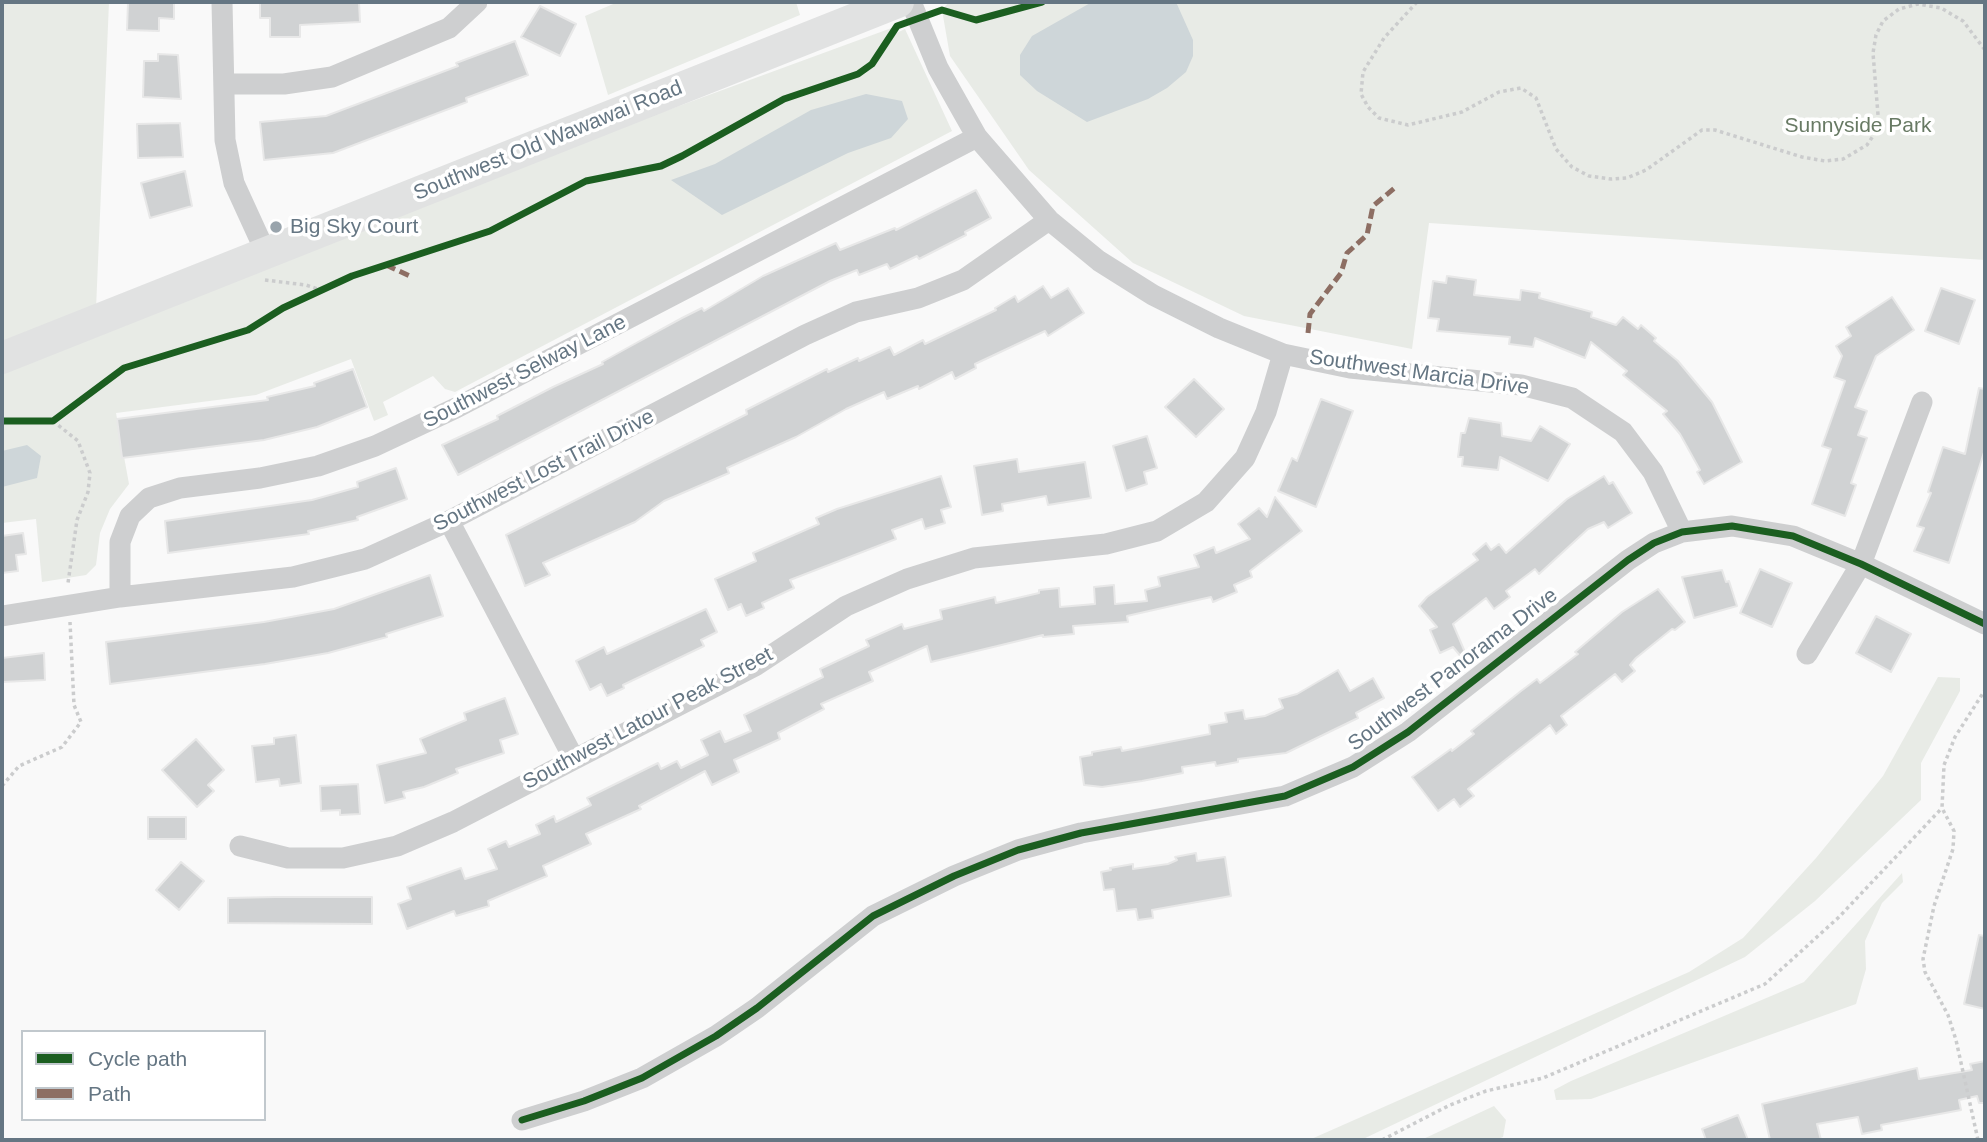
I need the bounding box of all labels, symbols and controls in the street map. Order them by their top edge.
street label: Southwest Old Wawawai Road [410,75,686,207]
park label: Sunnyside Park [1784,113,1932,139]
place label: Big Sky Court [290,214,418,240]
marker: Big Sky Court [268,219,284,235]
street label: Southwest Selway Lane [419,310,631,434]
street label: Southwest Marcia Drive [1307,345,1531,401]
street label: Southwest Lost Trail Drive [429,404,659,538]
street label: Southwest Panorama Drive [1343,583,1563,757]
street label: Southwest Latour Peak Street [519,642,777,796]
legend [21,1030,266,1121]
text: Cycle path [88,1047,187,1070]
text: Path [88,1082,131,1105]

